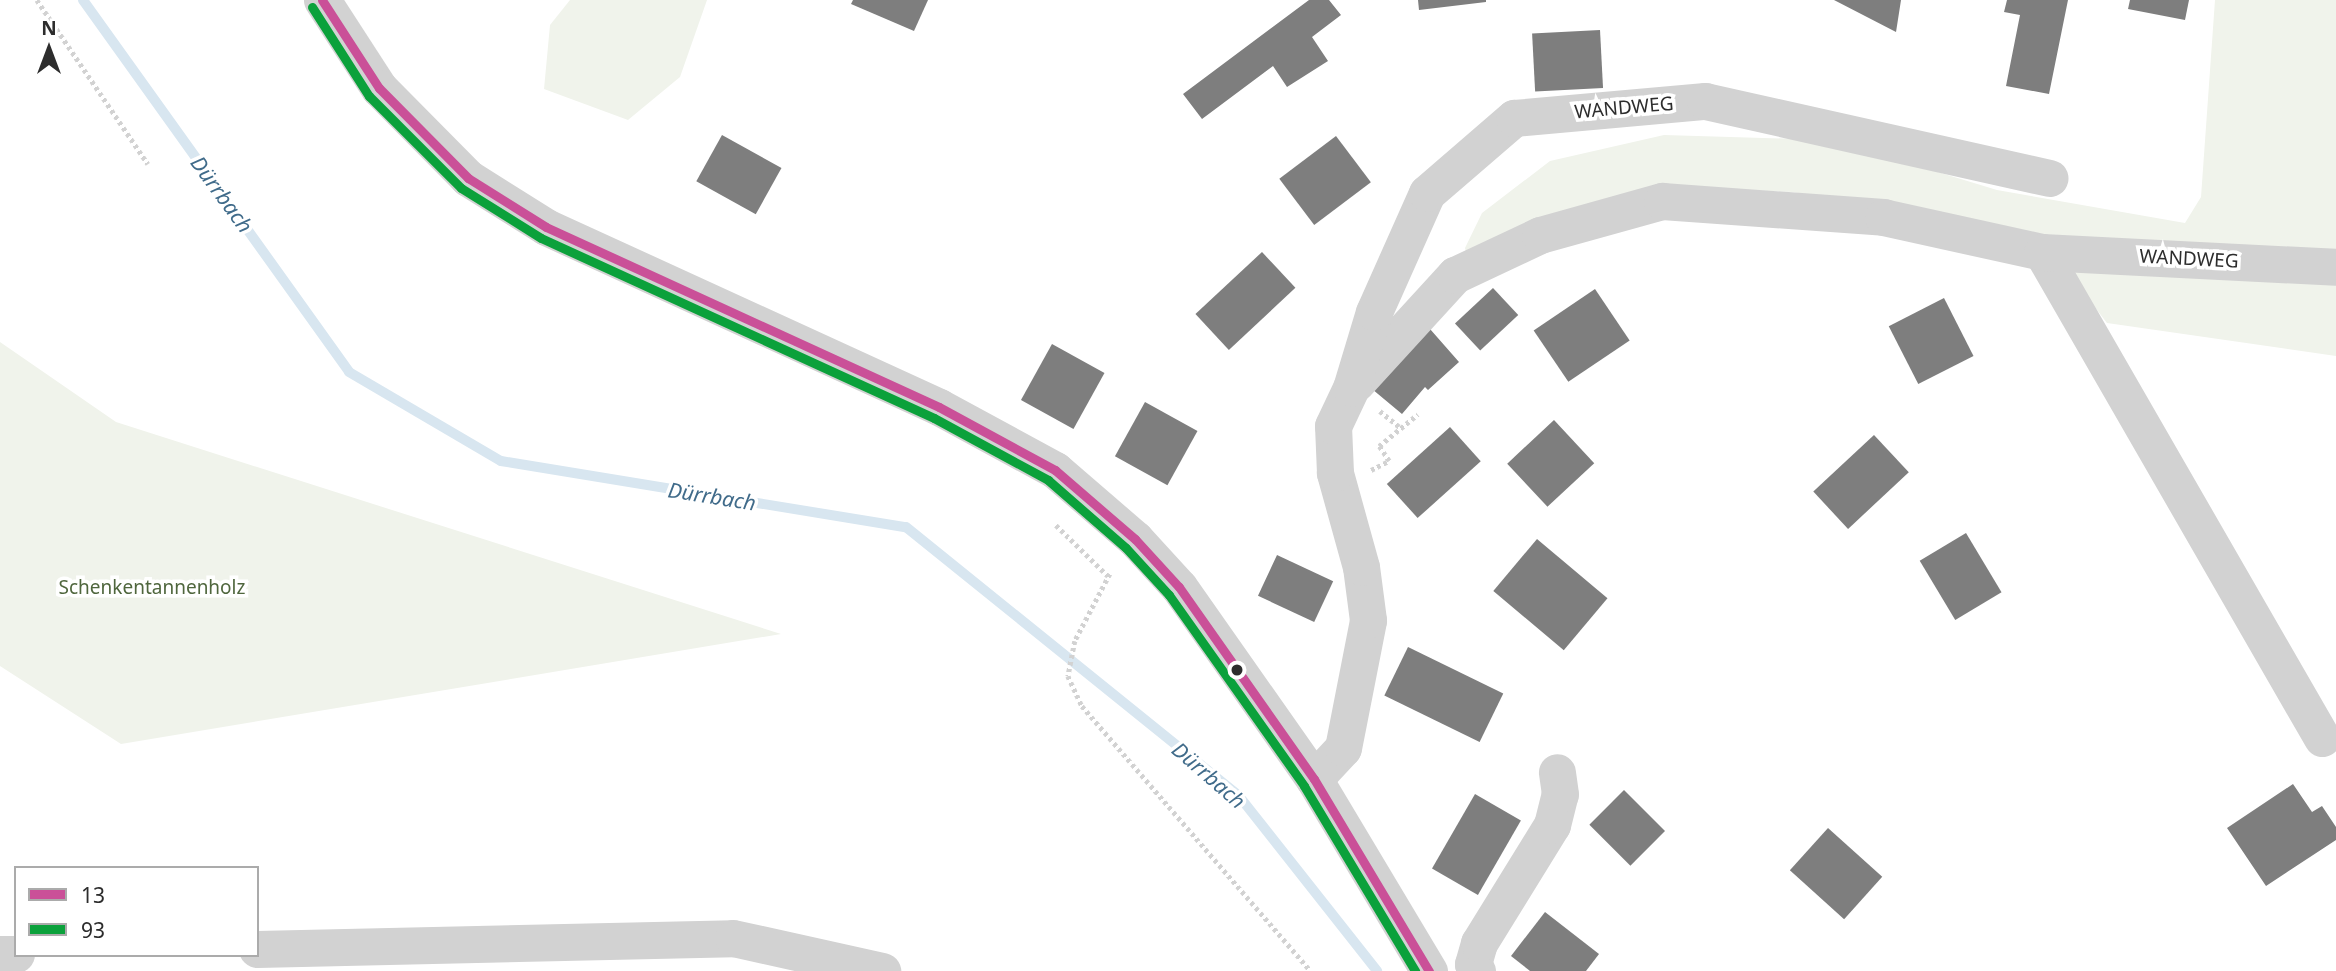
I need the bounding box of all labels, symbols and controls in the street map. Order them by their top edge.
north arrow [14,14,84,84]
text: N [41,15,57,41]
street label: WANDWEG [1574,92,1674,124]
water label: Dürrbach [186,151,258,237]
street label: WANDWEG [2139,245,2239,273]
water label: Dürrbach [666,477,758,515]
park label: Schenkentannenholz [59,577,245,599]
unlabelled marker [1230,663,1244,677]
water label: Dürrbach [1167,736,1251,814]
legend [14,866,259,957]
text: 13 [81,881,105,909]
text: 93 [81,916,105,944]

